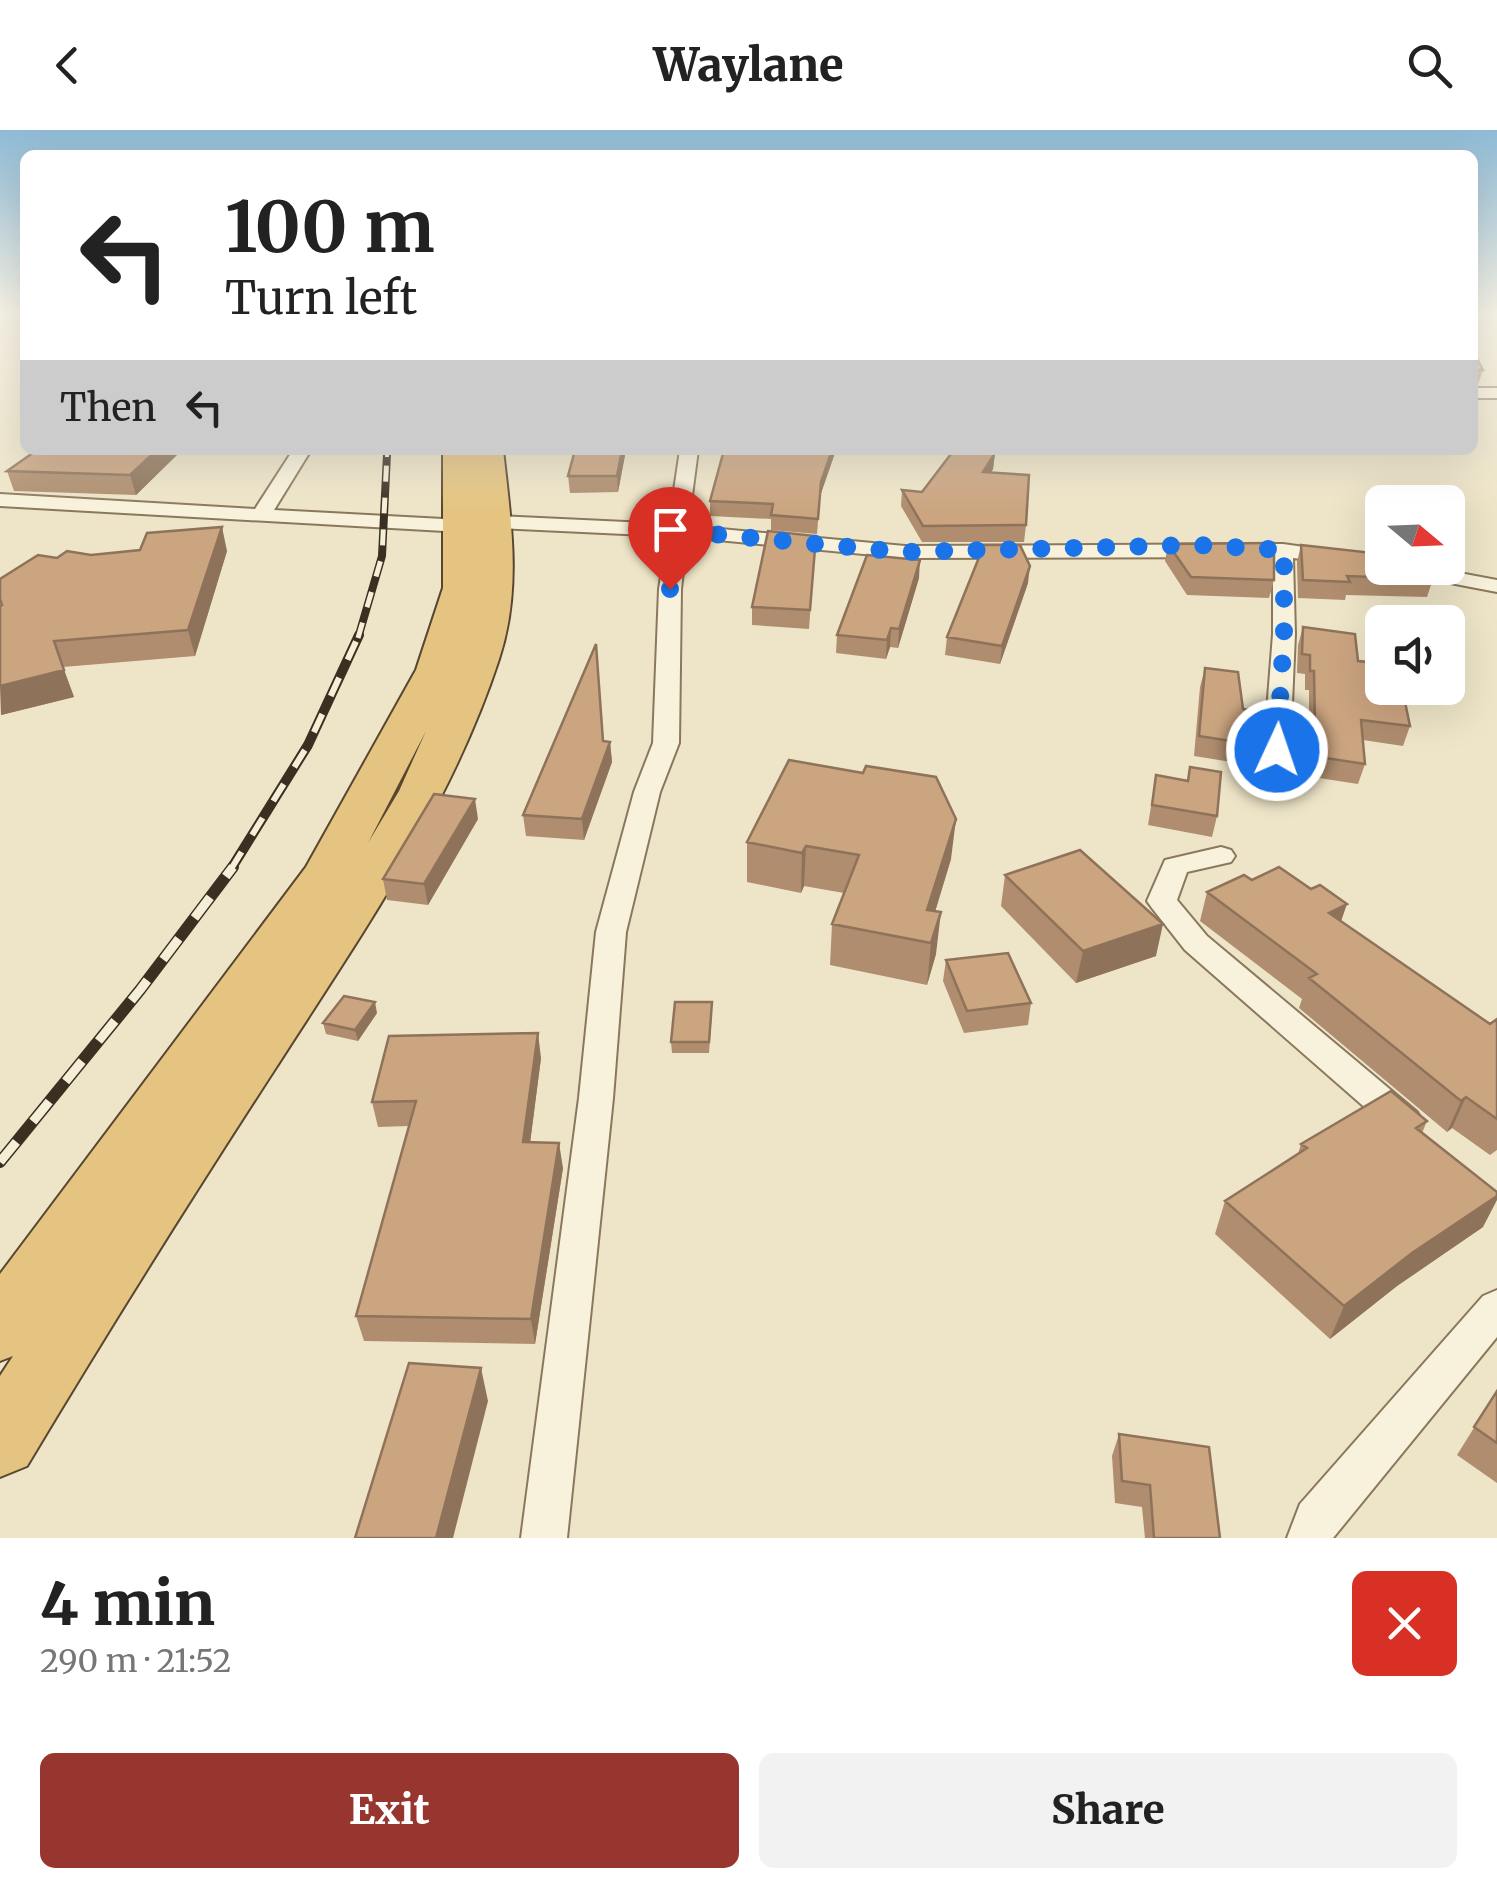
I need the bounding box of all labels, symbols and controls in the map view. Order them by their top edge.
text: Waylane [653,37,844,93]
icon: back [40,38,95,93]
icon: search [1402,38,1457,93]
text: 100 m [225,183,435,271]
icon: left [60,190,190,320]
text: Turn left [225,270,417,326]
icon: left [177,380,232,435]
text: Then [60,384,157,431]
north arrow [1365,485,1465,585]
map controls [1365,485,1465,705]
pin [628,487,713,590]
icon: arrive [643,502,698,557]
button: sound [1365,605,1465,705]
position arrow [1225,698,1329,802]
text: 4 min [40,1566,215,1641]
button: close [1352,1571,1457,1676]
text: 290 m · 21:52 [40,1641,232,1681]
button: Exit [40,1753,739,1868]
button: Share [759,1753,1457,1868]

